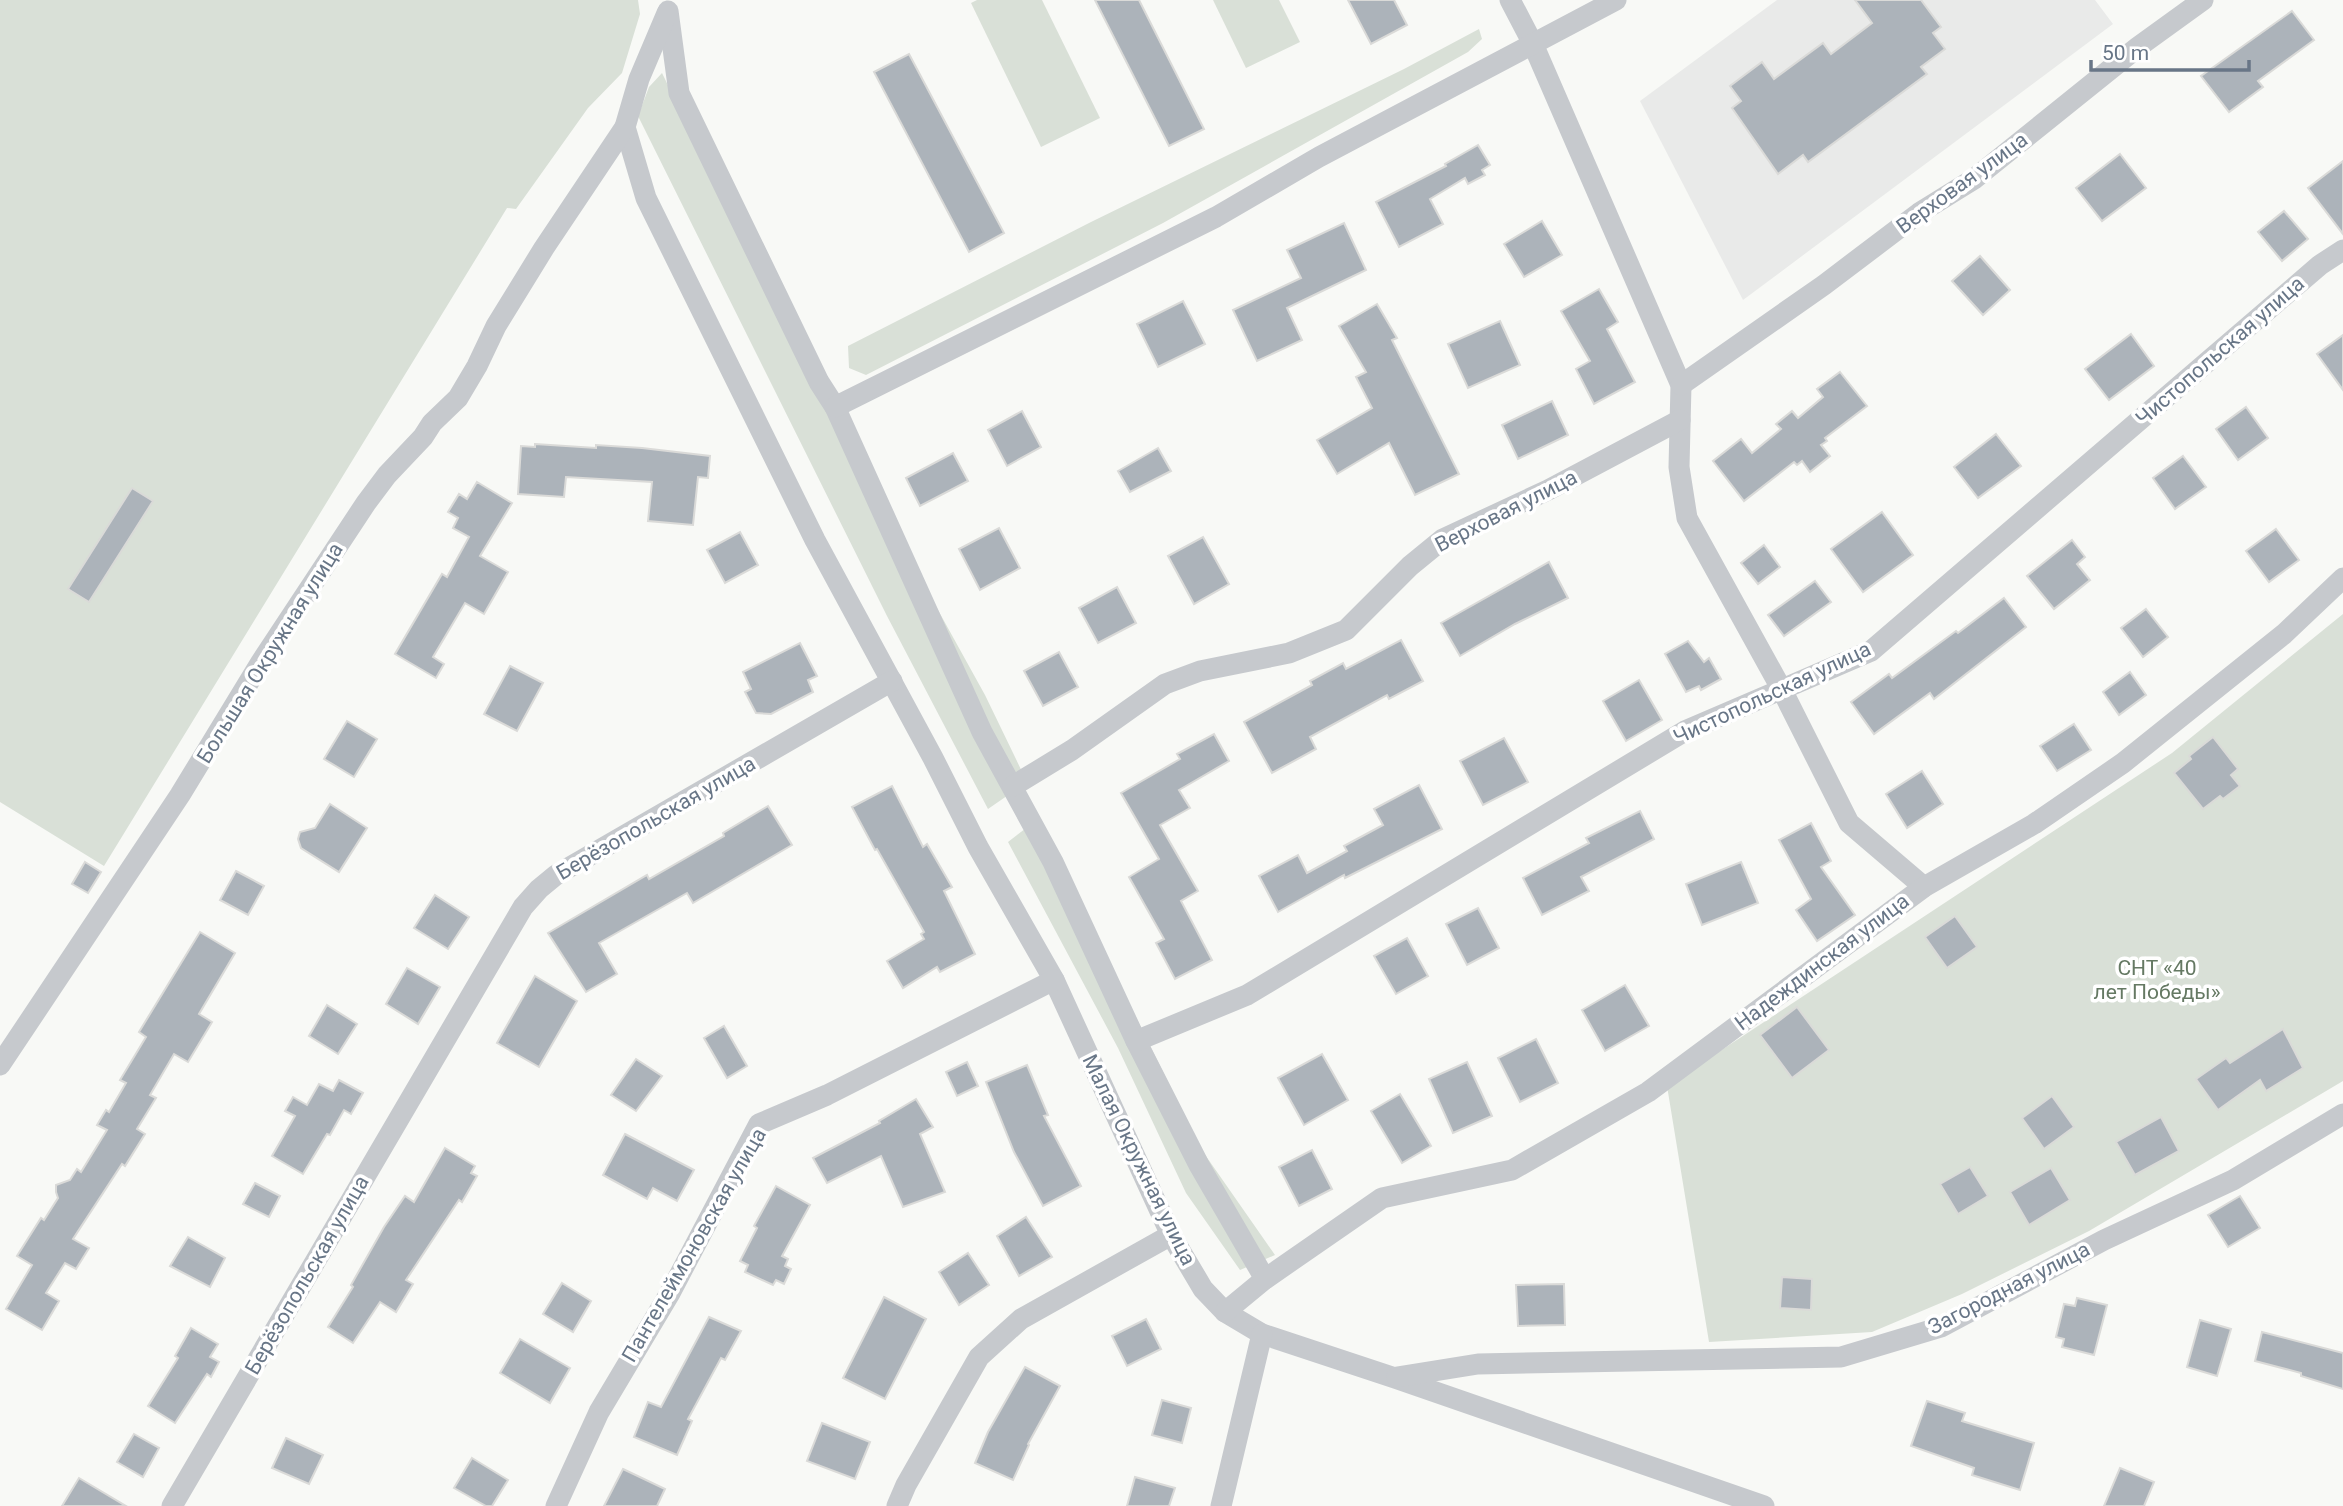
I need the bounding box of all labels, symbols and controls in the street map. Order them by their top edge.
scale bar [2091,28,2248,72]
text: 50 m [2102,41,2149,65]
street label: Верховая улица [1892,127,2032,239]
street label: Чистопольская улица [2131,271,2309,431]
street label: Верховая улица [1431,465,1581,557]
street label: Большая Окружная улица [192,538,348,768]
street label: Чистопольская улица [1670,637,1874,749]
street label: Берёзопольская улица [552,751,760,885]
street label: Надеждинская улица [1730,889,1914,1035]
park label: СНТ «40 лет Победы» [2093,956,2221,1004]
street label: Малая Окружная улица [1077,1051,1201,1269]
street label: Пантелеймоновская улица [617,1124,771,1366]
street label: Берёзопольская улица [240,1171,374,1379]
street label: Загородная улица [1924,1237,2094,1339]

